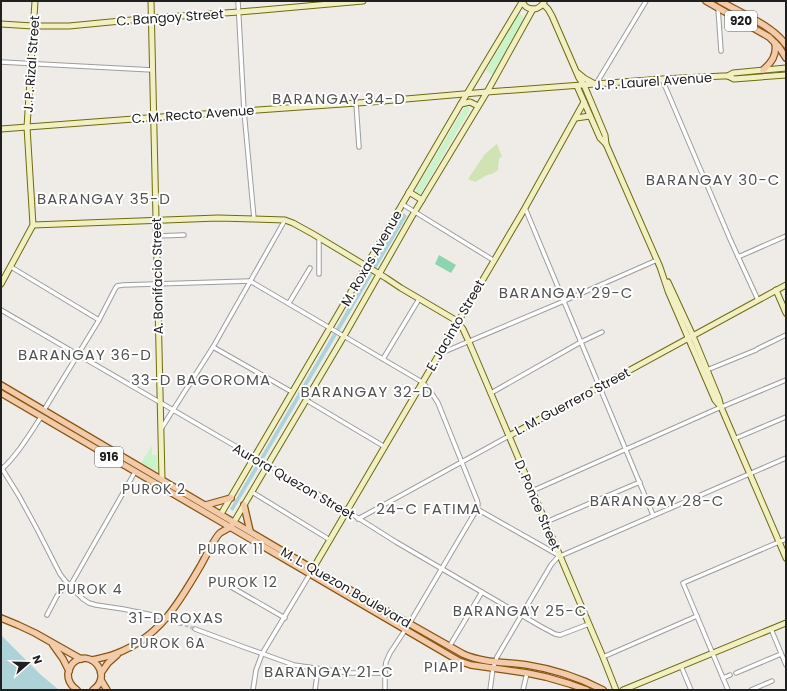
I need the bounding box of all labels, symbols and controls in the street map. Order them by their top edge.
street label: C. Bangoy Street [116,4,224,31]
road number: 920 [725,11,757,31]
street label: J. P. Rizal Street [19,15,44,113]
street label: J. P. Laurel Avenue [594,68,713,95]
district label: BARANGAY 34-D [272,88,406,109]
street label: C. M. Recto Avenue [131,101,255,128]
district label: BARANGAY 30-C [646,169,780,190]
district label: BARANGAY 35-D [37,188,171,209]
street label: M. Roxas Avenue [336,207,407,310]
street label: A. Bonifacio Street [147,217,168,335]
street label: E. Jacinto Street [422,276,489,374]
district label: BARANGAY 29-C [499,282,633,303]
district label: BARANGAY 36-D [18,344,152,365]
street label: L. M. Guerrero Street [511,363,634,440]
district label: 33-D BAGOROMA [131,369,271,390]
district label: BARANGAY 32-D [301,381,433,402]
street label: Aurora Quezon Street [229,439,359,524]
road number: 916 [95,447,123,467]
street label: D. Ponce Street [510,457,565,554]
district label: PUROK 2 [122,479,186,499]
district label: BARANGAY 28-C [590,490,724,511]
district label: 24-C FATIMA [376,498,482,519]
district label: PUROK 11 [198,539,264,559]
street label: M. L. Quezon Boulevard [277,542,414,633]
district label: PUROK 12 [208,572,278,592]
district label: PUROK 4 [57,579,123,599]
district label: BARANGAY 25-C [453,600,587,621]
district label: 31-D ROXAS [128,607,224,628]
district label: PUROK 6A [130,633,206,653]
north arrow [8,643,48,683]
text: N [28,653,46,666]
district label: PIAPI [424,656,464,677]
district label: BARANGAY 21-C [264,661,394,682]

